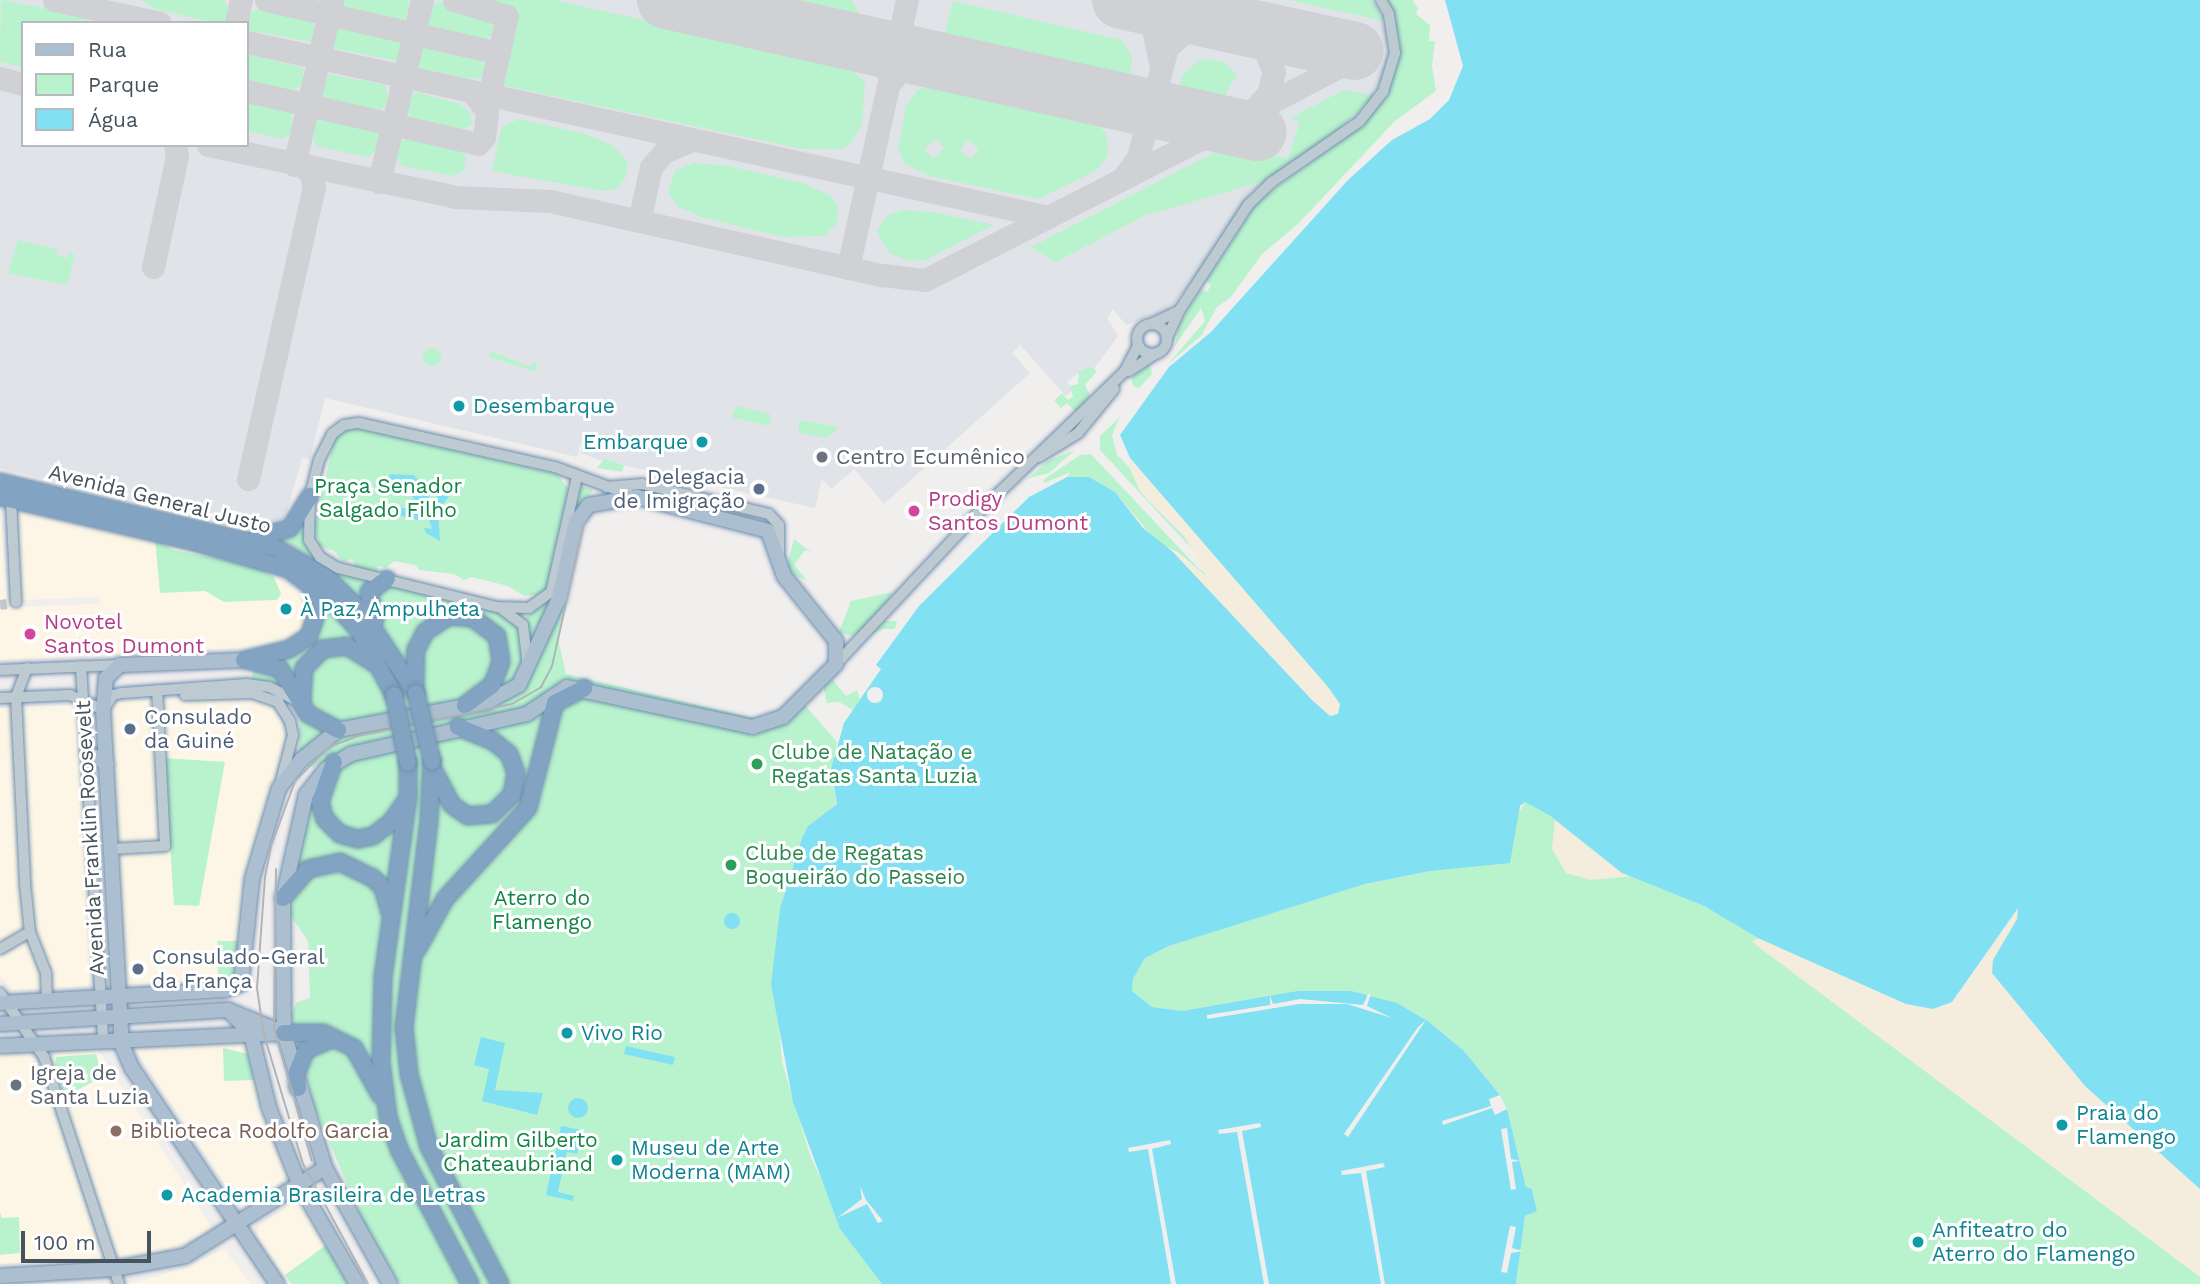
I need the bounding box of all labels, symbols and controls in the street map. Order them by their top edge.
legend [21,21,248,147]
text: Rua [88,37,127,62]
text: Parque [88,72,159,97]
text: Água [88,107,138,132]
place label: Desembarque [473,393,615,419]
marker: Desembarque [451,398,467,414]
place label: Embarque [583,429,688,455]
marker: Embarque [694,434,710,450]
place label: Centro Ecumênico [836,444,1025,470]
marker: Centro Ecumênico [814,449,830,465]
street label: Avenida General Justo [45,459,275,539]
place label: Delegacia de Imigração [613,464,745,514]
park label: Praça Senador Salgado Filho [314,473,462,523]
marker: Delegacia de Imigração [751,481,767,497]
place label: Prodigy Santos Dumont [928,486,1088,536]
marker: Prodigy Santos Dumont [906,503,922,519]
place label: À Paz, Ampulheta [300,596,482,622]
marker: À Paz, Ampulheta [278,601,294,617]
place label: Novotel Santos Dumont [44,609,204,659]
marker: Novotel Santos Dumont [22,626,38,642]
street label: Avenida Franklin Roosevelt [70,700,110,976]
place label: Consulado da Guiné [144,704,252,754]
marker: Consulado da Guiné [122,721,138,737]
place label: Clube de Natação e Regatas Santa Luzia [771,739,978,789]
marker: Clube de Natação e Regatas Santa Luzia [749,756,765,772]
place label: Clube de Regatas Boqueirão do Passeio [745,840,965,890]
marker: Clube de Regatas Boqueirão do Passeio [723,857,739,873]
park label: Aterro do Flamengo [492,885,592,935]
place label: Consulado-Geral da França [152,944,325,994]
marker: Consulado-Geral da França [130,961,146,977]
place label: Vivo Rio [581,1020,663,1046]
marker: Vivo Rio [559,1025,575,1041]
place label: Igreja de Santa Luzia [30,1060,150,1110]
marker: Igreja de Santa Luzia [8,1077,24,1093]
place label: Praia do Flamengo [2076,1100,2176,1150]
marker: Praia do Flamengo [2054,1117,2070,1133]
place label: Biblioteca Rodolfo Garcia [130,1118,389,1144]
marker: Biblioteca Rodolfo Garcia [108,1123,124,1139]
park label: Jardim Gilberto Chateaubriand [438,1127,598,1177]
place label: Museu de Arte Moderna (MAM) [631,1135,791,1185]
marker: Museu de Arte Moderna (MAM) [609,1152,625,1168]
place label: Academia Brasileira de Letras [181,1182,487,1208]
marker: Academia Brasileira de Letras [159,1187,175,1203]
place label: Anfiteatro do Aterro do Flamengo [1932,1217,2136,1267]
scale bar [24,1218,154,1262]
text: 100 m [34,1230,96,1255]
marker: Anfiteatro do Aterro do Flamengo [1910,1234,1926,1250]

